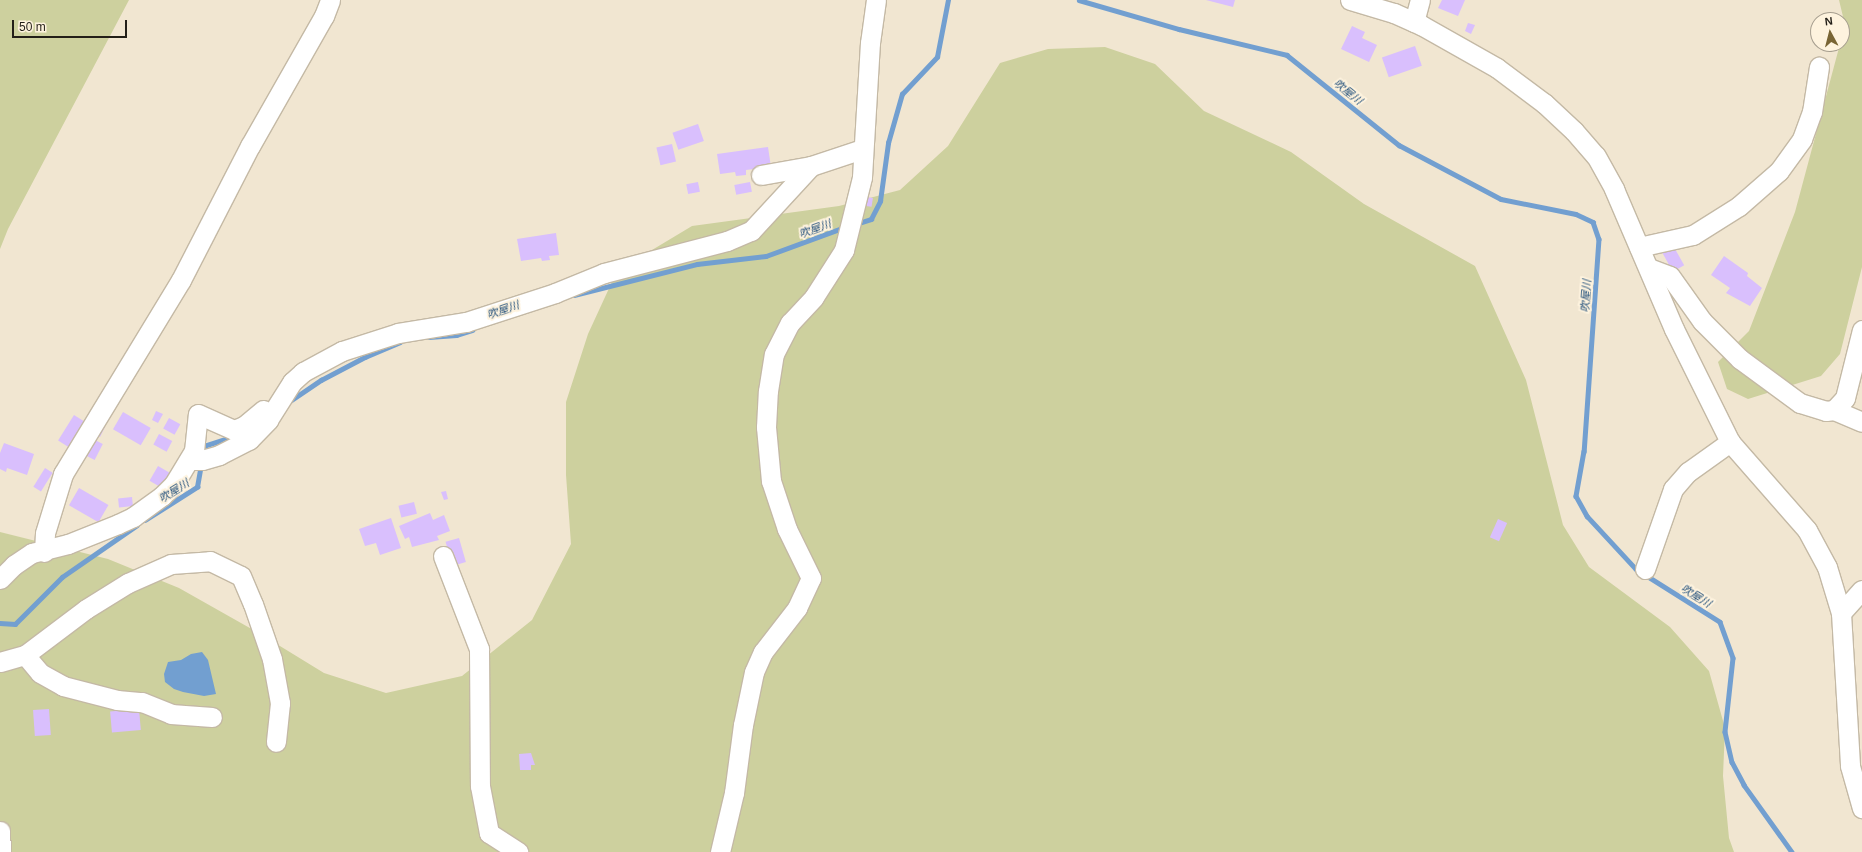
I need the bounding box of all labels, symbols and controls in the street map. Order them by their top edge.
scale bar [14,12,129,38]
north arrow [1810,12,1850,52]
text: N [1824,15,1833,28]
text: 50 m [19,20,46,34]
water label: 吹屋川 [1331,76,1365,108]
water label: 吹屋川 [797,217,833,241]
water label: 吹屋川 [1578,279,1594,313]
water label: 吹屋川 [485,298,521,322]
water label: 吹屋川 [157,477,191,505]
water label: 吹屋川 [1679,582,1713,610]

